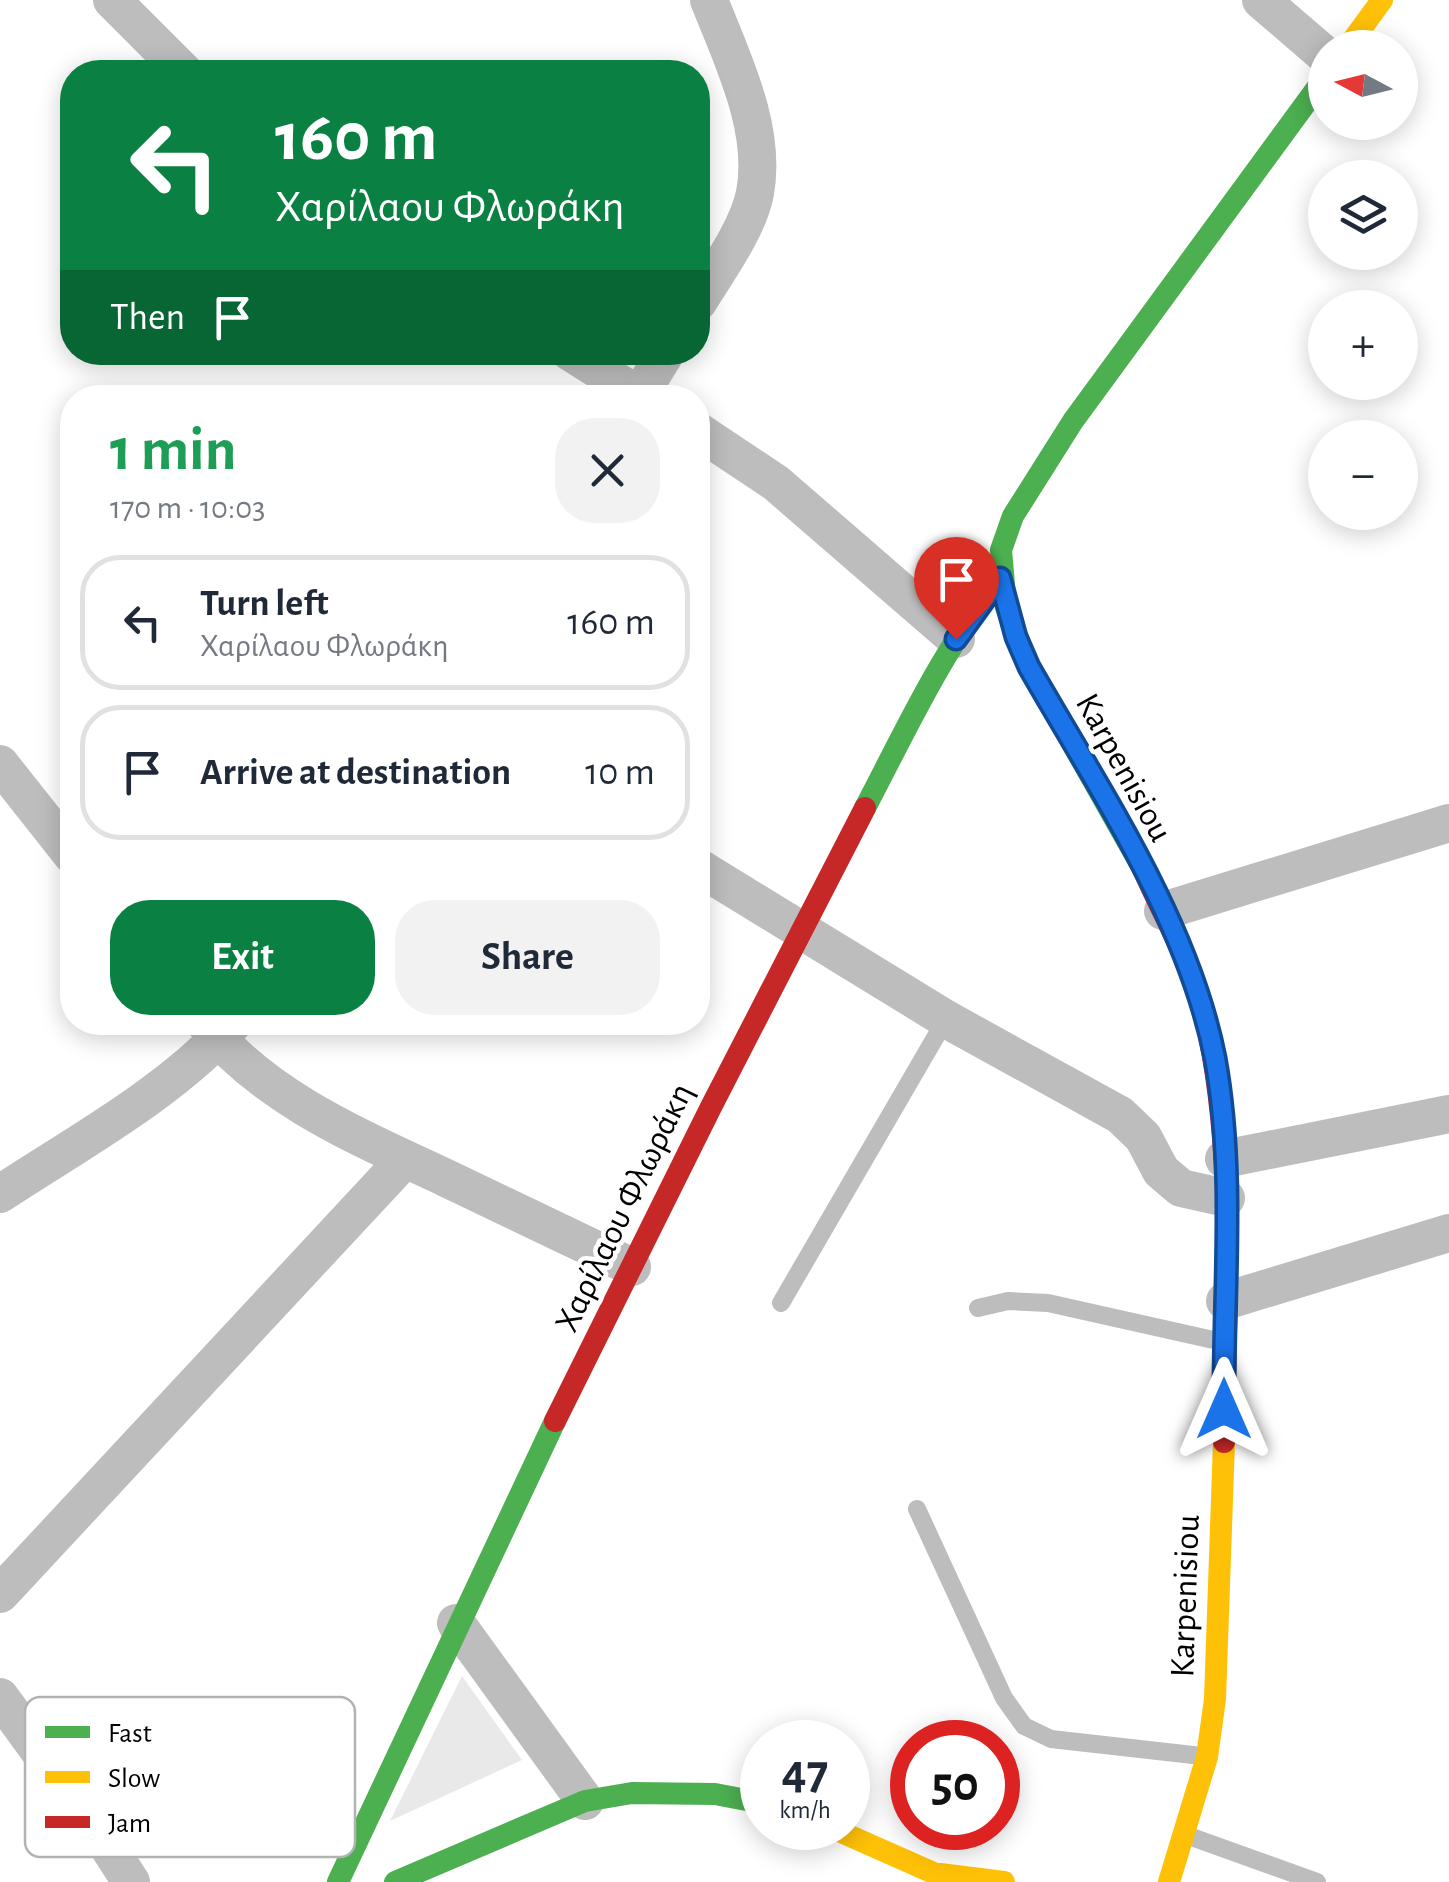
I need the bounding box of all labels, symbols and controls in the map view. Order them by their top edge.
north arrow [1308,30,1418,140]
map controls [1308,30,1418,530]
icon: left [110,100,240,230]
text: 160 m [275,103,438,173]
button: layers [1308,160,1418,270]
text: Χαρίλαου Φλωράκη [275,185,625,230]
icon: arrive [205,290,260,345]
button: + [1308,290,1418,400]
text: Then [110,299,185,337]
button: close [555,418,660,523]
button: − [1308,420,1418,530]
text: 1 min [110,421,236,481]
text: 170 m · 10:03 [110,492,265,524]
pin [914,537,999,640]
icon: arrive [929,552,984,607]
text: Turn left [200,585,328,623]
icon: left [115,595,170,650]
text: 160 m [567,604,655,642]
text: Χαρίλαου Φλωράκη [200,630,449,662]
street label: Karpenisiou [1069,688,1179,848]
icon: arrive [115,745,170,800]
text: Arrive at destination [200,754,511,792]
text: 10 m [585,754,655,792]
button: Exit [110,900,375,1015]
button: Share [395,900,660,1015]
street label: Χαρίλαου Φλωράκη [549,1078,700,1338]
position arrow [1172,1357,1276,1461]
street label: Karpenisiou [1165,1514,1206,1678]
legend [25,1697,355,1857]
text: Fast [108,1720,152,1748]
speed limit sign: 50 [890,1720,1020,1850]
text: 47 [782,1748,828,1798]
text: Slow [108,1765,160,1793]
text: km/h [779,1798,831,1823]
text: Jam [108,1810,151,1838]

